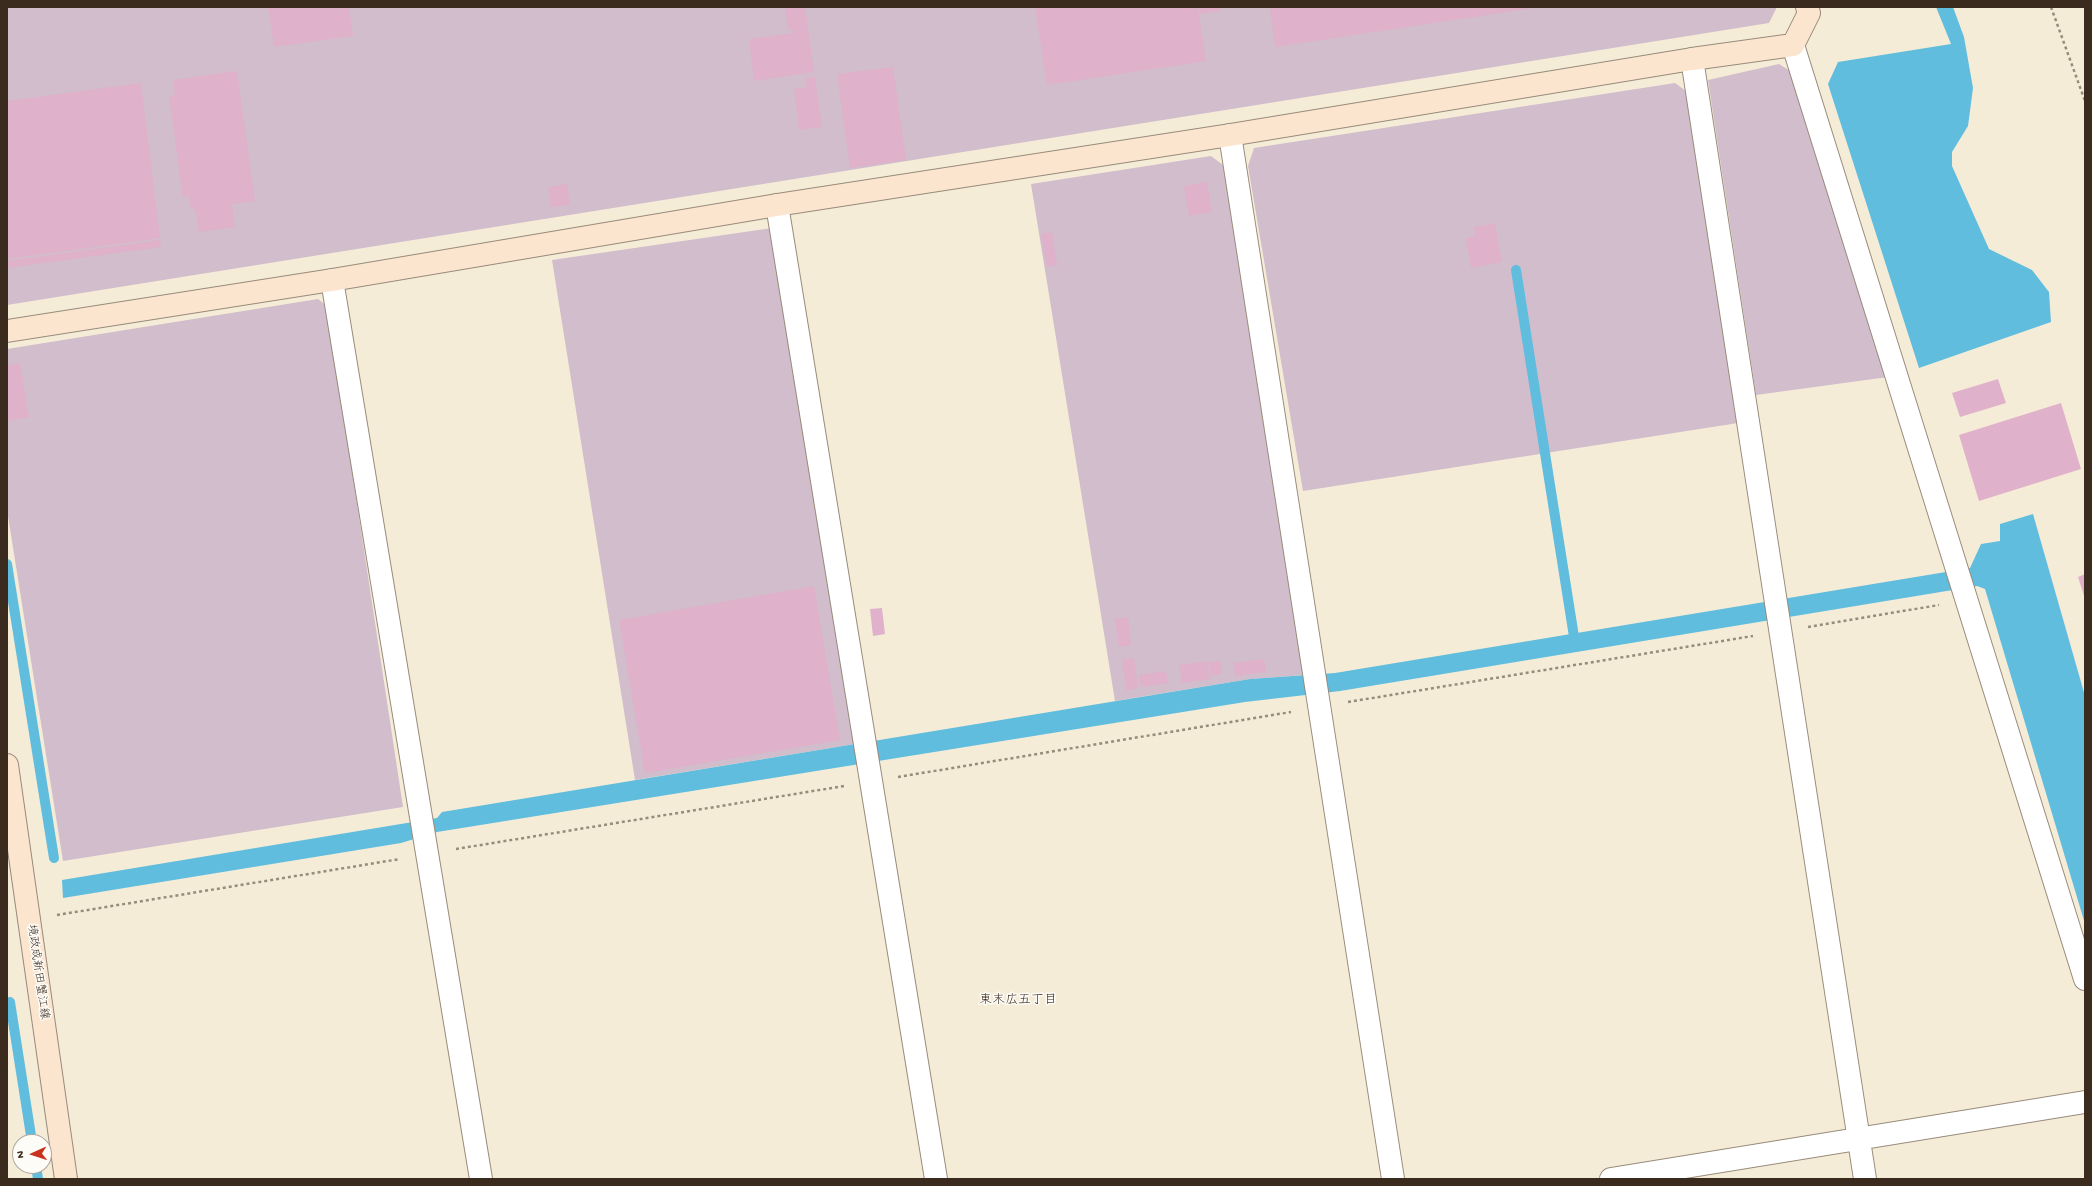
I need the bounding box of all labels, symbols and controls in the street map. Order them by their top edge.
street label: 境政成新田蟹江線 [23,923,51,1021]
district label: 東末広五丁目 [979,993,1057,1009]
north arrow [12,1134,52,1174]
text: N [15,1151,27,1158]

